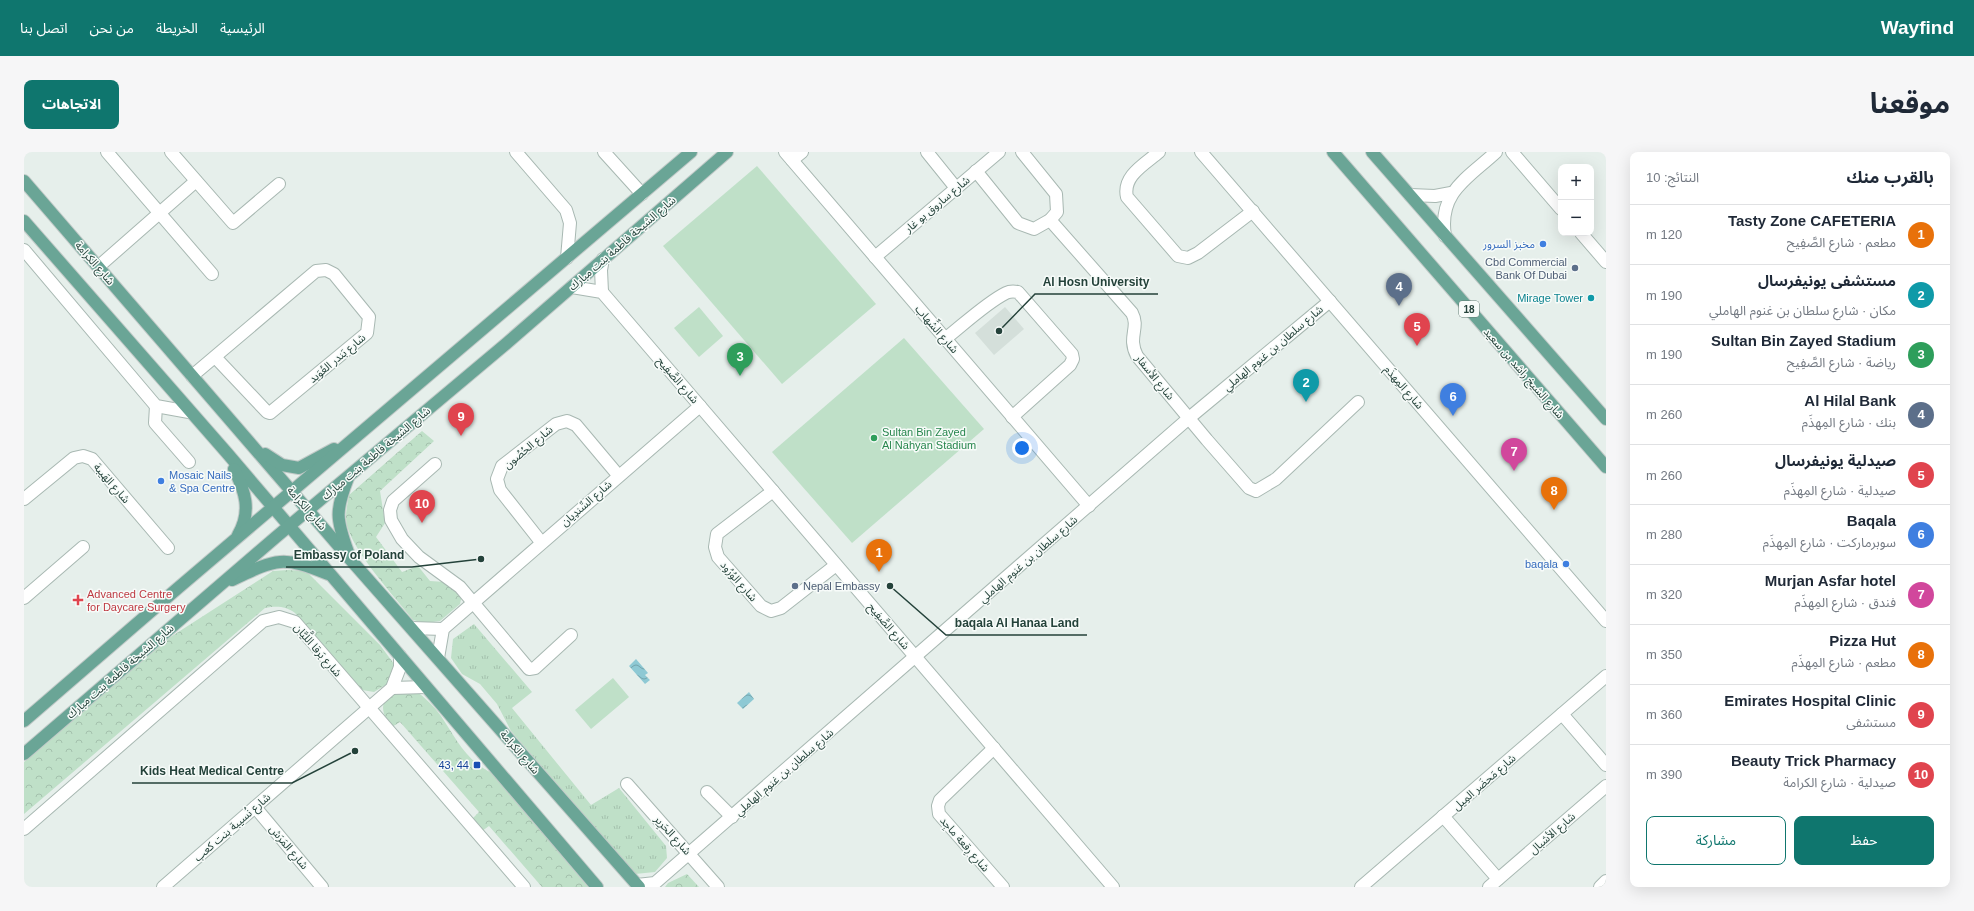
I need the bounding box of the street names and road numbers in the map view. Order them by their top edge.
street label: شارع ساروق بو غار [901,173,973,237]
street label: شارع الشيخة فاطمة بنت مبارك [566,193,679,294]
street label: شارع الكرامة [71,239,117,289]
street label: شارع الشِّهاب [912,301,963,357]
road number: 18 [1459,301,1479,317]
street label: شارع سلطان بن غنوم الهاملي [1221,303,1328,396]
street label: شارع الشيخ راشد بن سعيد [1480,325,1567,422]
street label: شارع بَندر العُوَيد [306,331,369,387]
street label: شارع الأسفار [1131,351,1177,404]
street label: شارع الصَّفِيح [653,355,702,407]
street label: شارع المِهذَم [1381,363,1426,413]
street label: شارع الشيخة فاطمة بنت مبارك [320,404,434,503]
street label: شارع الحُصُون [501,423,556,472]
street label: شارع الهَيبة [90,461,133,507]
street label: شارع السِّندِيان [558,478,615,530]
street label: شارع الكرامة [283,484,329,534]
street label: شارع سلطان بن غنوم الهاملي [976,513,1082,608]
street label: شارع الوُرُود [717,558,760,605]
street label: شارع الصَّفِيح [864,601,913,653]
street label: شارع بَرقا اللَّيَّان [290,619,347,681]
street label: شارع الشيخة فاطمة بنت مبارك [64,621,177,722]
street label: شارع سلطان بن غنوم الهاملي [732,726,838,821]
street label: شارع الكرامة [496,728,542,778]
street label: شارع مَحضَر المِيل [1450,751,1519,814]
street label: شارع نُسيبة بنت كعب [191,790,274,865]
street label: شارع الأشبال [1527,810,1579,858]
street label: شارع الحَرِير [650,812,694,859]
street label: شارع رِقعة ماجِد [936,814,992,876]
street label: شارع المَرَش [266,823,311,873]

